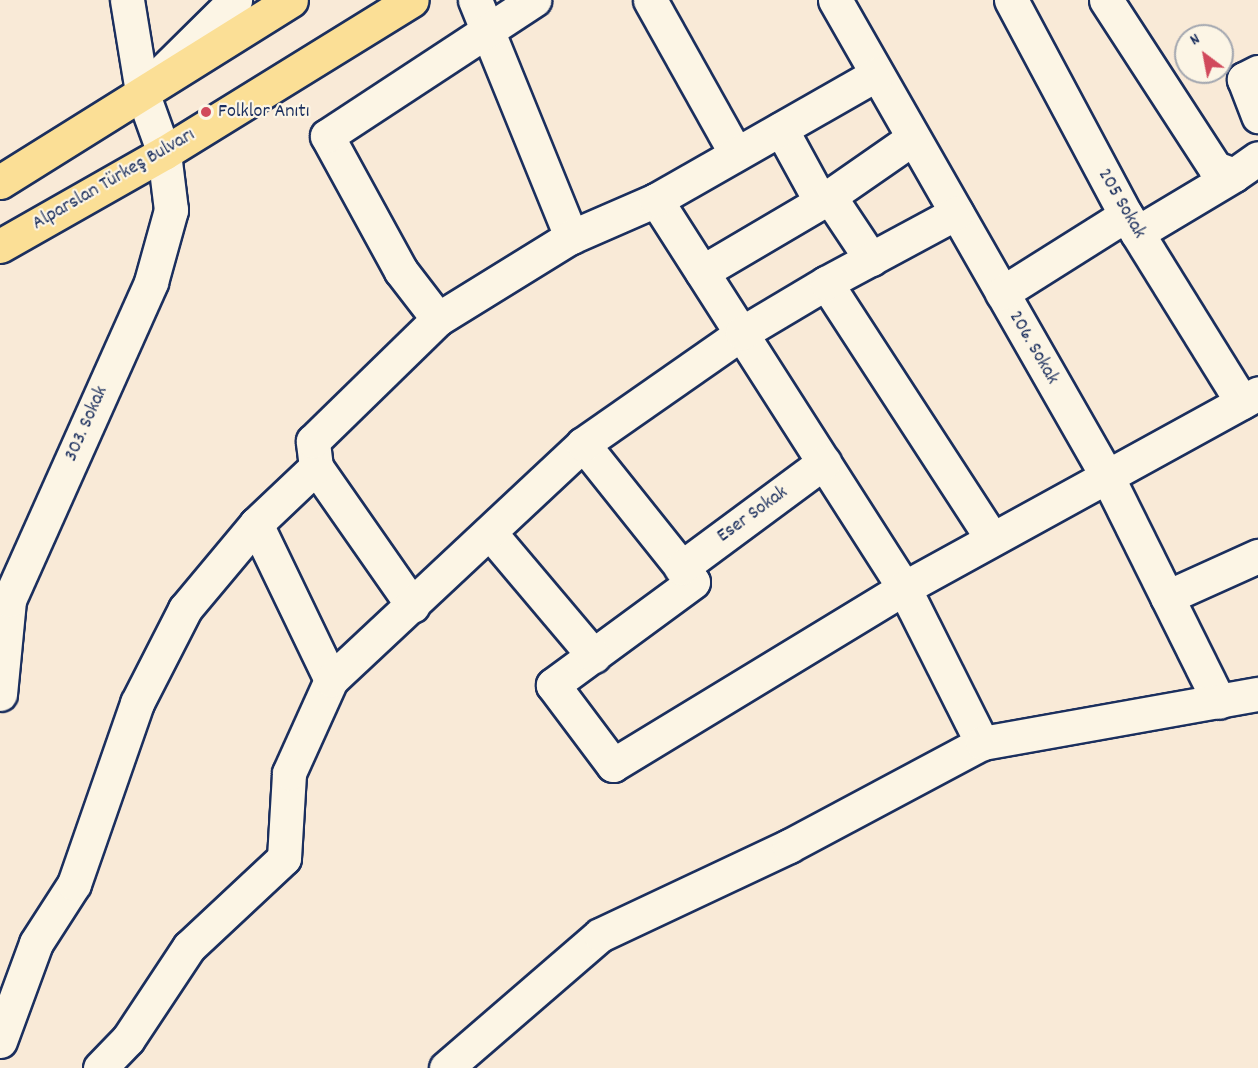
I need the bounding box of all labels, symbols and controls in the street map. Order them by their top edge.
north arrow [1174,24,1234,84]
text: N [1186,28,1205,52]
place label: Folklor Anıtı [218,100,309,124]
marker: Folklor Anıtı [199,105,213,119]
street label: Alparslan Türkeş Bulvarı [28,124,200,236]
street label: 205 Sokak [1091,165,1151,243]
street label: 206. Sokak [1002,307,1064,389]
street label: 303. Sokak [60,383,114,465]
street label: Eser Sokak [713,481,793,549]

